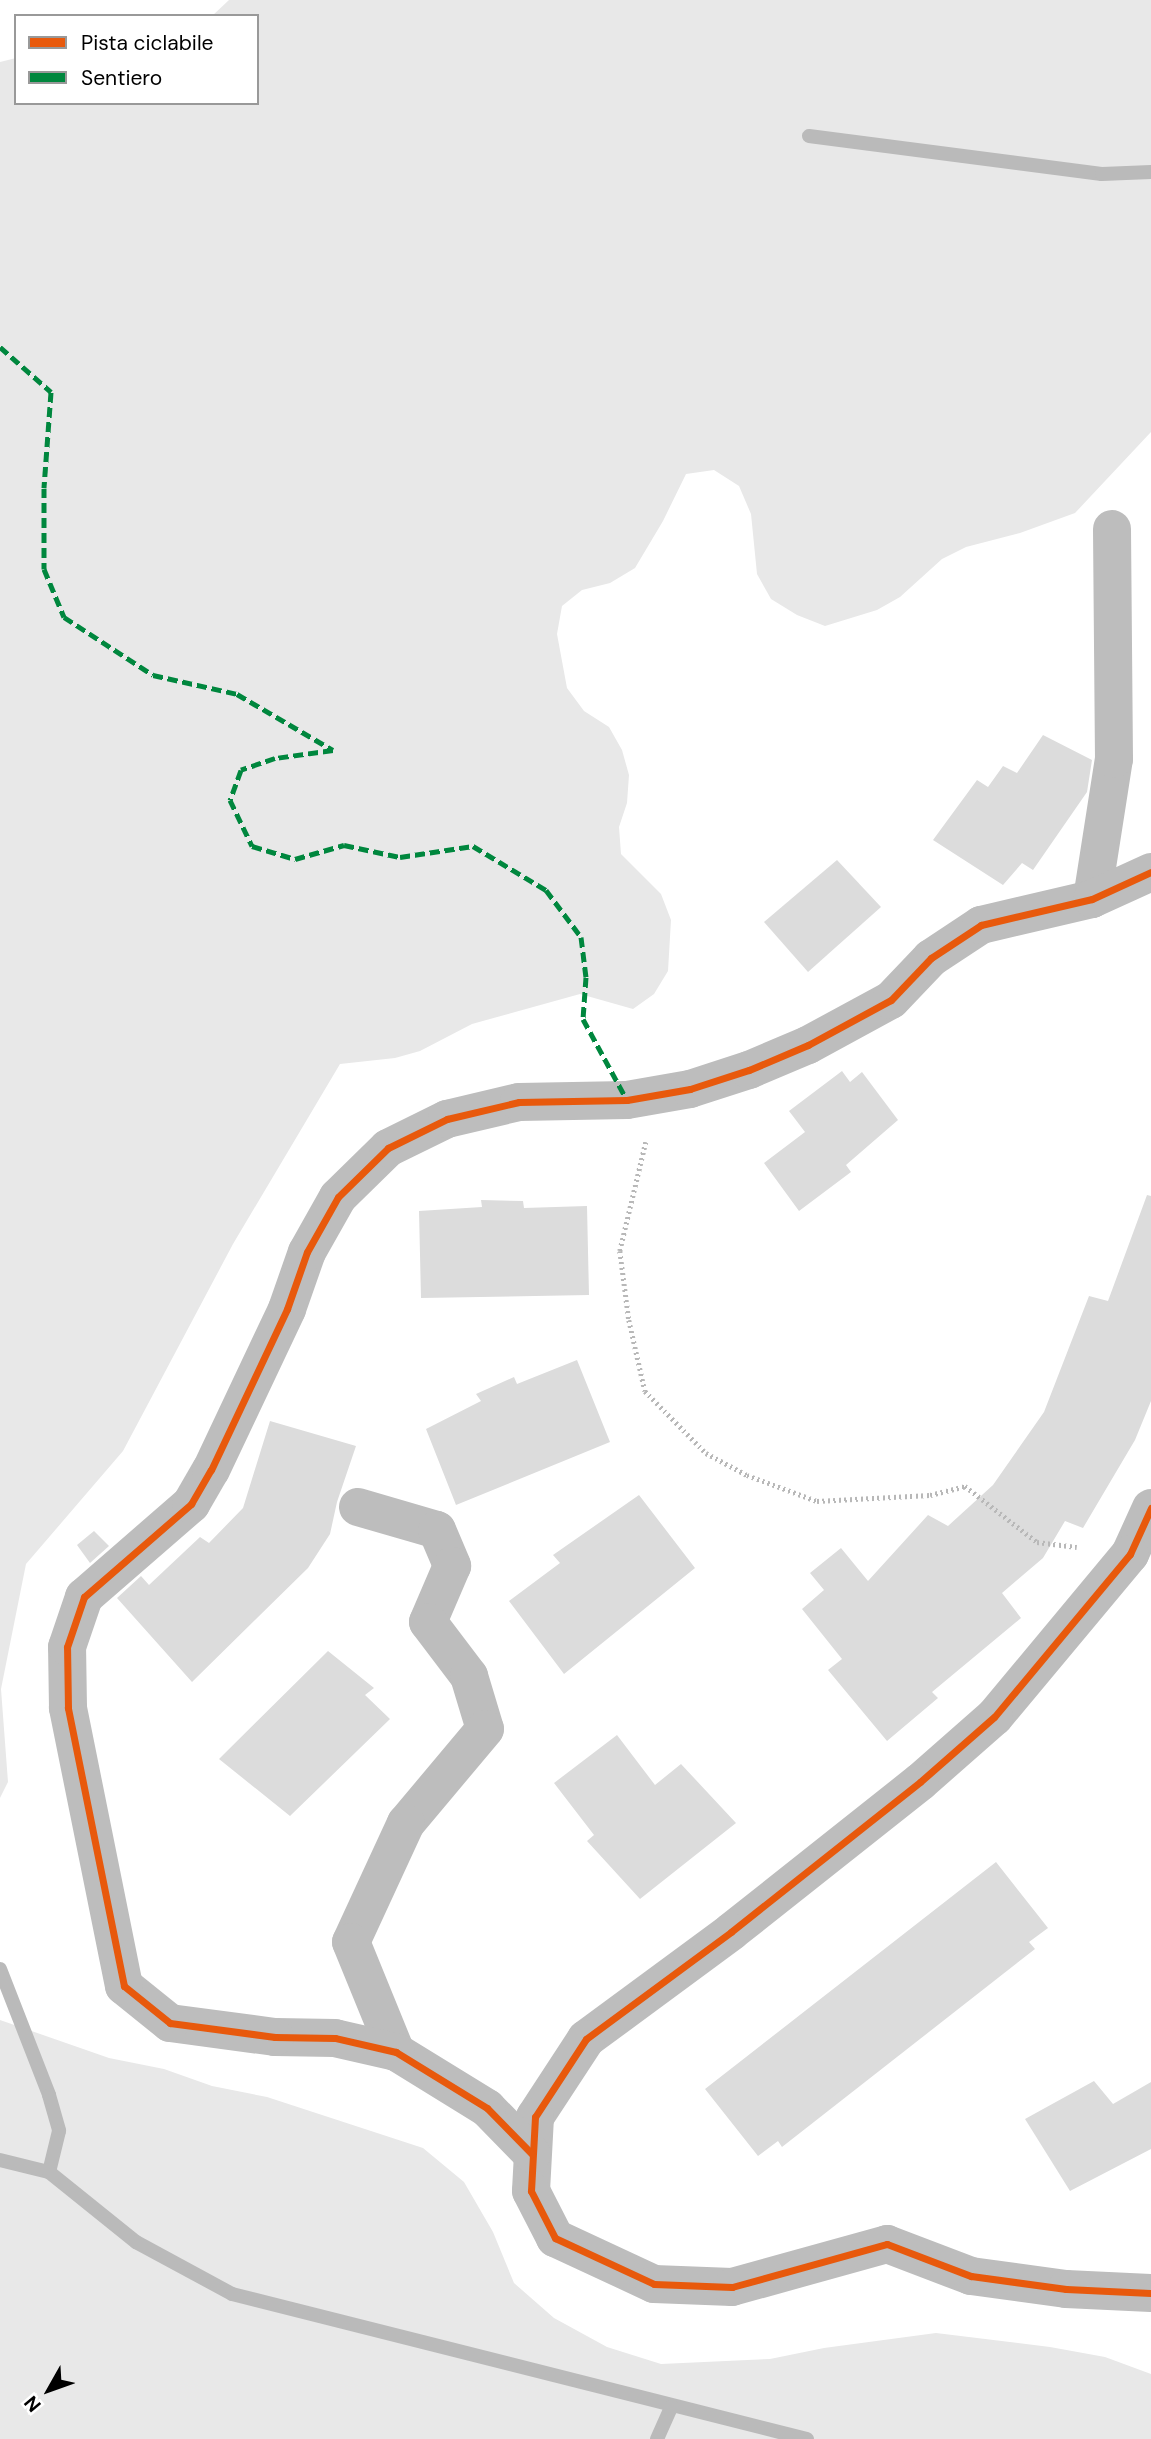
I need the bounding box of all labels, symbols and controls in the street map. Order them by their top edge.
legend [14,14,259,105]
text: Pista ciclabile [81,29,214,57]
text: Sentiero [81,64,162,92]
north arrow [14,2355,84,2425]
text: N [19,2390,47,2417]

